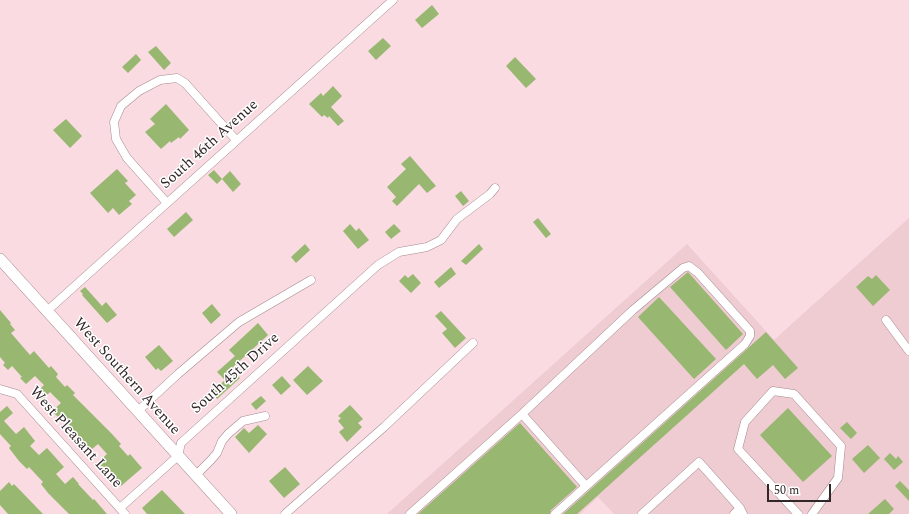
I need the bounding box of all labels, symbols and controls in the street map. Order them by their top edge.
street label: South 46th Avenue [158,97,262,193]
street label: West Southern Avenue [69,315,183,439]
street label: South 45th Drive [188,330,284,418]
street label: West Pleasant Lane [25,384,125,492]
scale bar [769,476,833,502]
text: 50 m [774,481,799,500]

